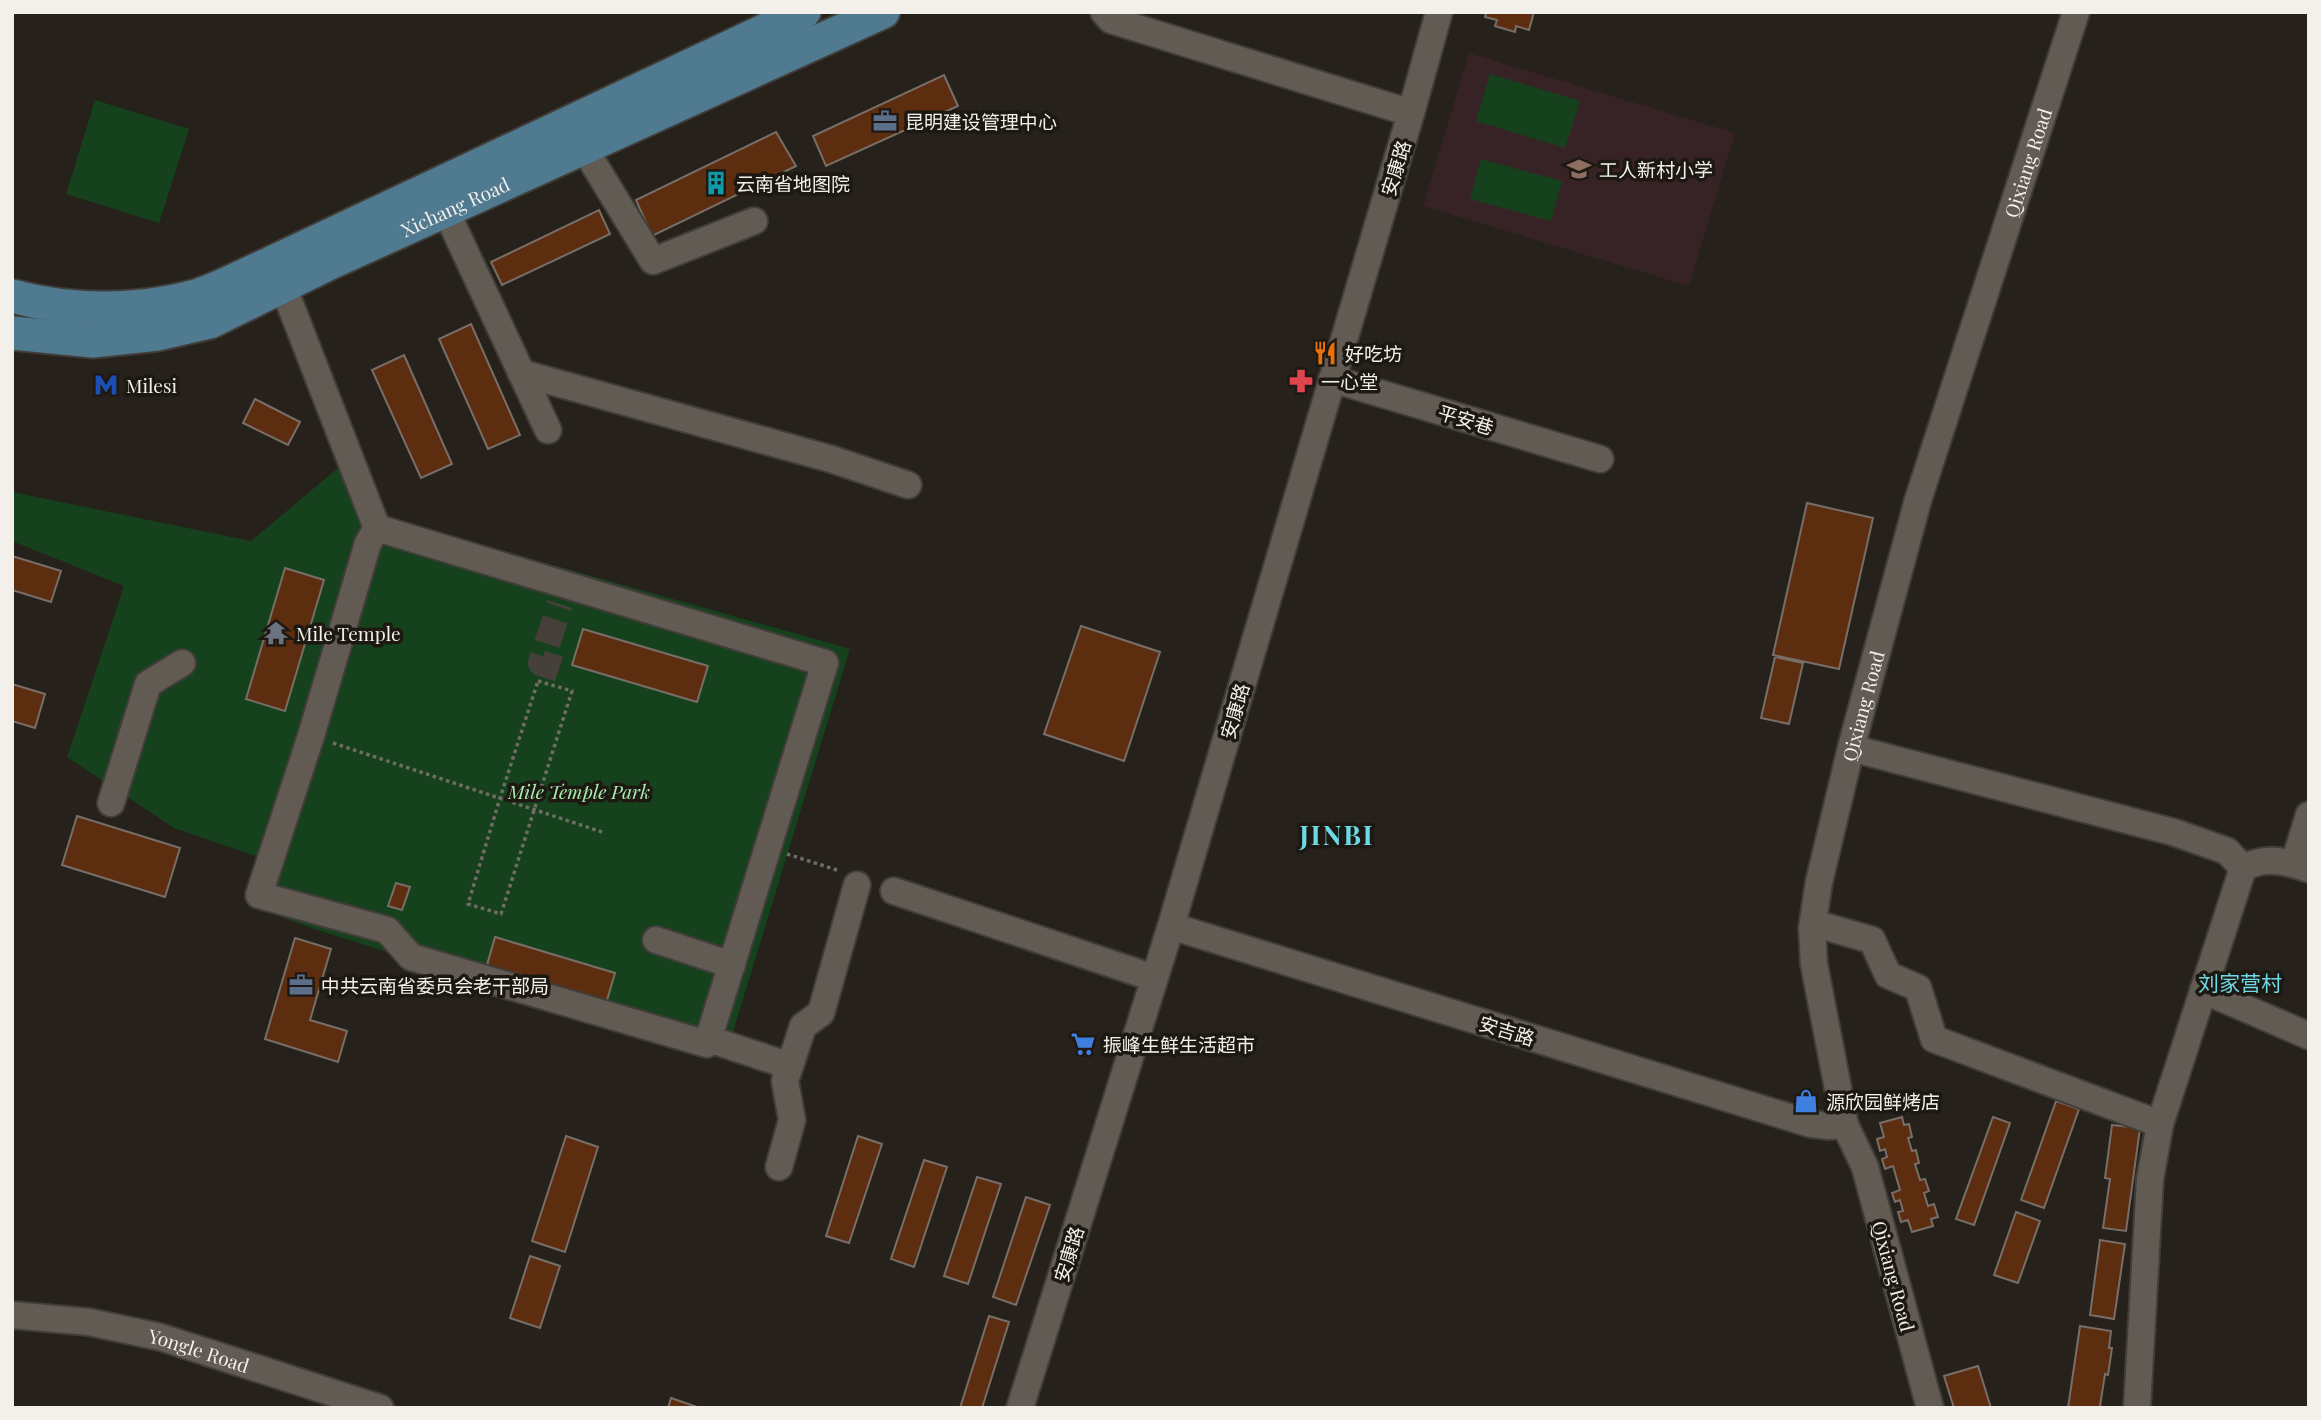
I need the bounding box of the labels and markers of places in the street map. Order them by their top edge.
office icon: 昆明建设管理中心 [871,107,899,135]
place label: 昆明建设管理中心 [905,108,1057,134]
school or university icon: 工人新村小学 [1565,155,1593,183]
place label: 工人新村小学 [1599,156,1713,182]
building icon: 云南省地图院 [702,169,730,197]
place label: 云南省地图院 [736,170,850,196]
restaurant icon: 好吃坊 [1311,339,1339,367]
place label: 好吃坊 [1345,340,1402,366]
pharmacy icon: 一心堂 [1287,367,1315,395]
place label: 一心堂 [1321,368,1378,394]
metro station icon: Milesi [92,371,120,399]
place label: Milesi [126,372,177,398]
temple icon: Mile Temple [262,619,290,647]
place label: Mile Temple [296,620,401,646]
office icon: 中共云南省委员会老干部局 [287,971,315,999]
place label: 中共云南省委员会老干部局 [321,972,549,998]
supermarket icon: 振峰生鲜生活超市 [1069,1030,1097,1058]
place label: 振峰生鲜生活超市 [1103,1031,1255,1057]
shop icon: 源欣园鲜烤店 [1792,1087,1820,1115]
place label: 源欣园鲜烤店 [1826,1088,1940,1114]

